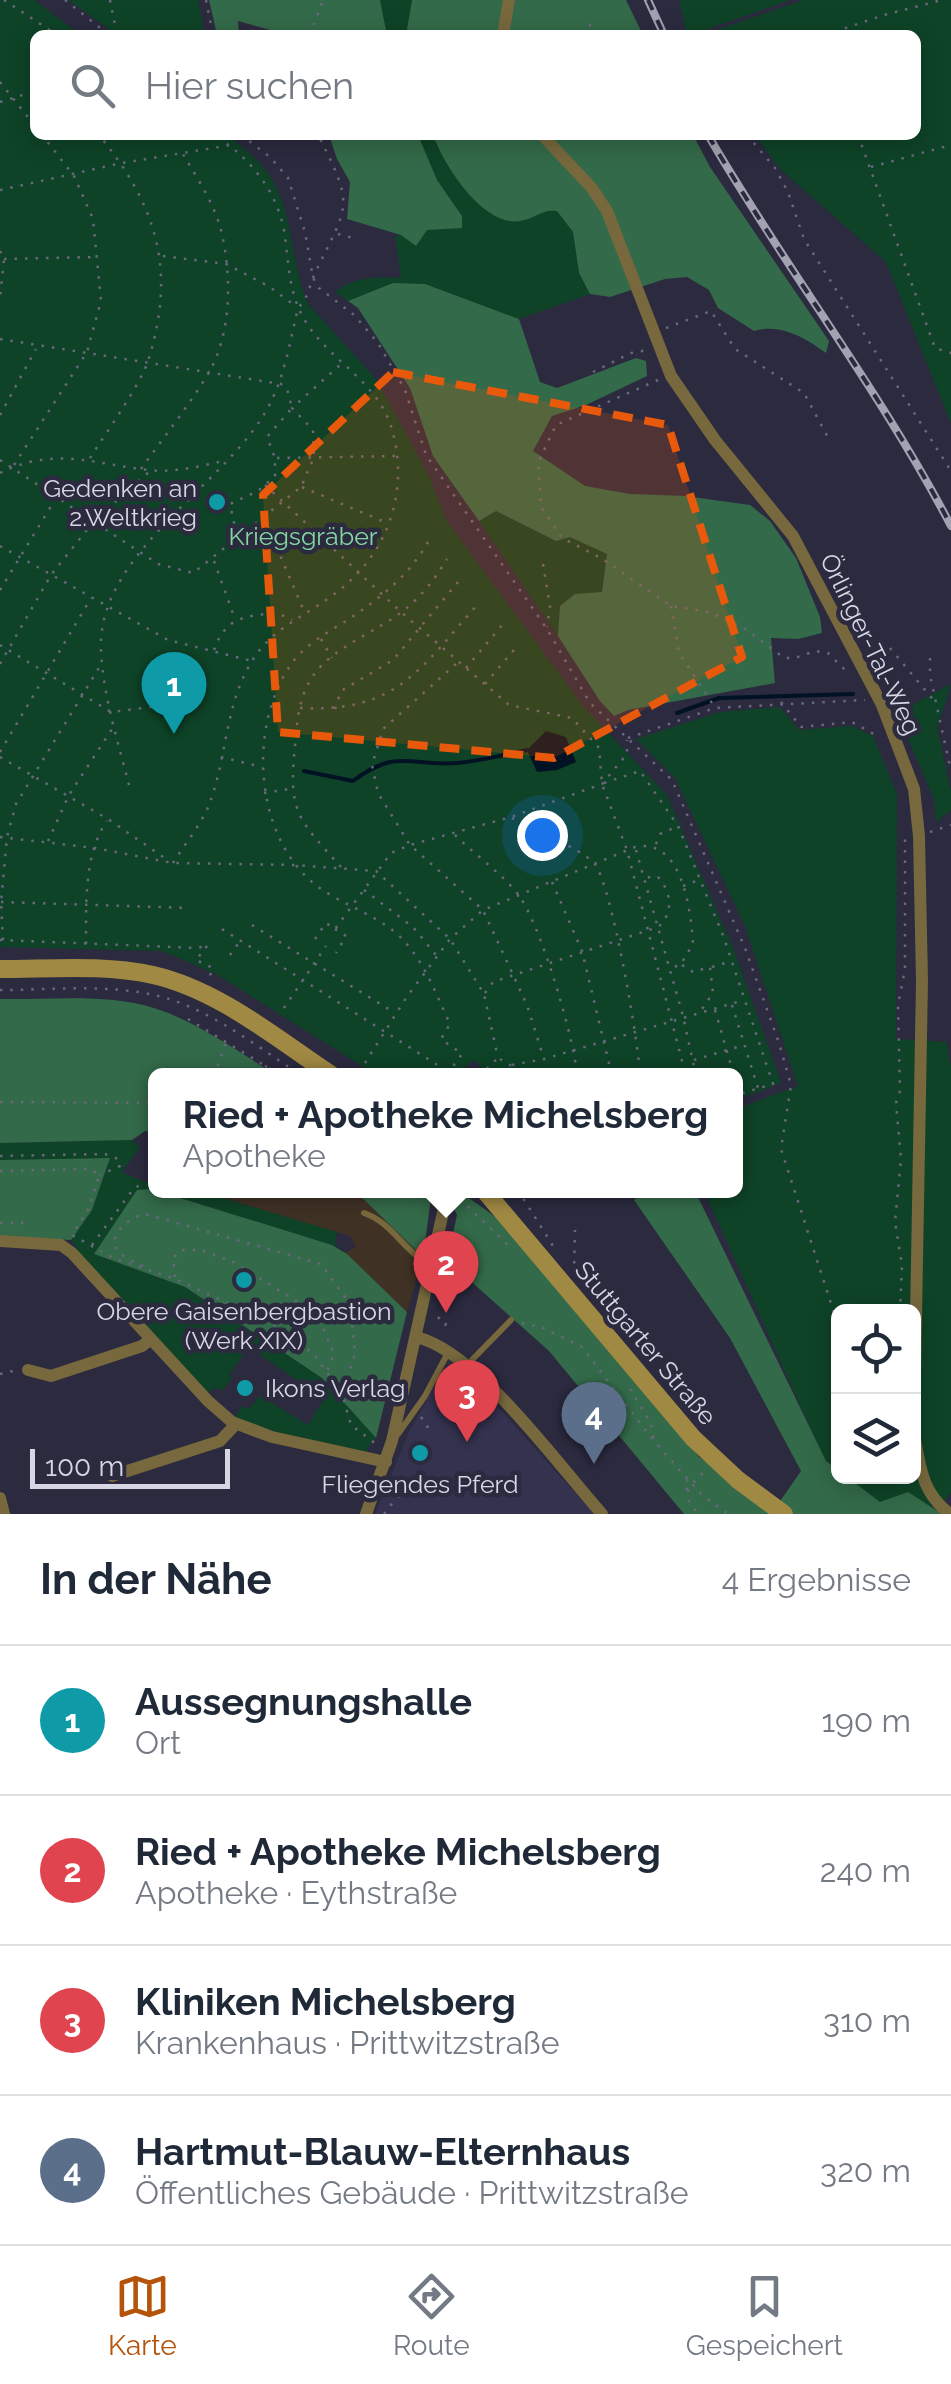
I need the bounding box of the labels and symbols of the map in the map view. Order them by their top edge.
place label: Gedenken an 2.Weltkrieg [43,473,197,532]
marker: Gedenken an 2.Weltkrieg [206,491,228,513]
park label: Kriegsgräber [228,521,378,551]
street label: Örlinger-Tal-Weg [814,548,928,740]
pin: 1 [142,652,206,734]
your location [517,810,568,861]
pin: 2 [414,1230,478,1313]
street label: Stuttgarter Straße [569,1255,723,1431]
marker: Obere Gaisenbergbastion (Werk XIX) [233,1269,255,1291]
place label: Obere Gaisenbergbastion (Werk XIX) [97,1296,391,1355]
pin: 3 [434,1360,500,1442]
place label: Ikons Verlag [265,1373,405,1403]
marker: Ikons Verlag [234,1377,256,1399]
pin: 4 [562,1382,626,1464]
marker: Fliegendes Pferd [409,1442,431,1464]
scale bar [30,1444,230,1488]
place label: Fliegendes Pferd [321,1469,519,1499]

